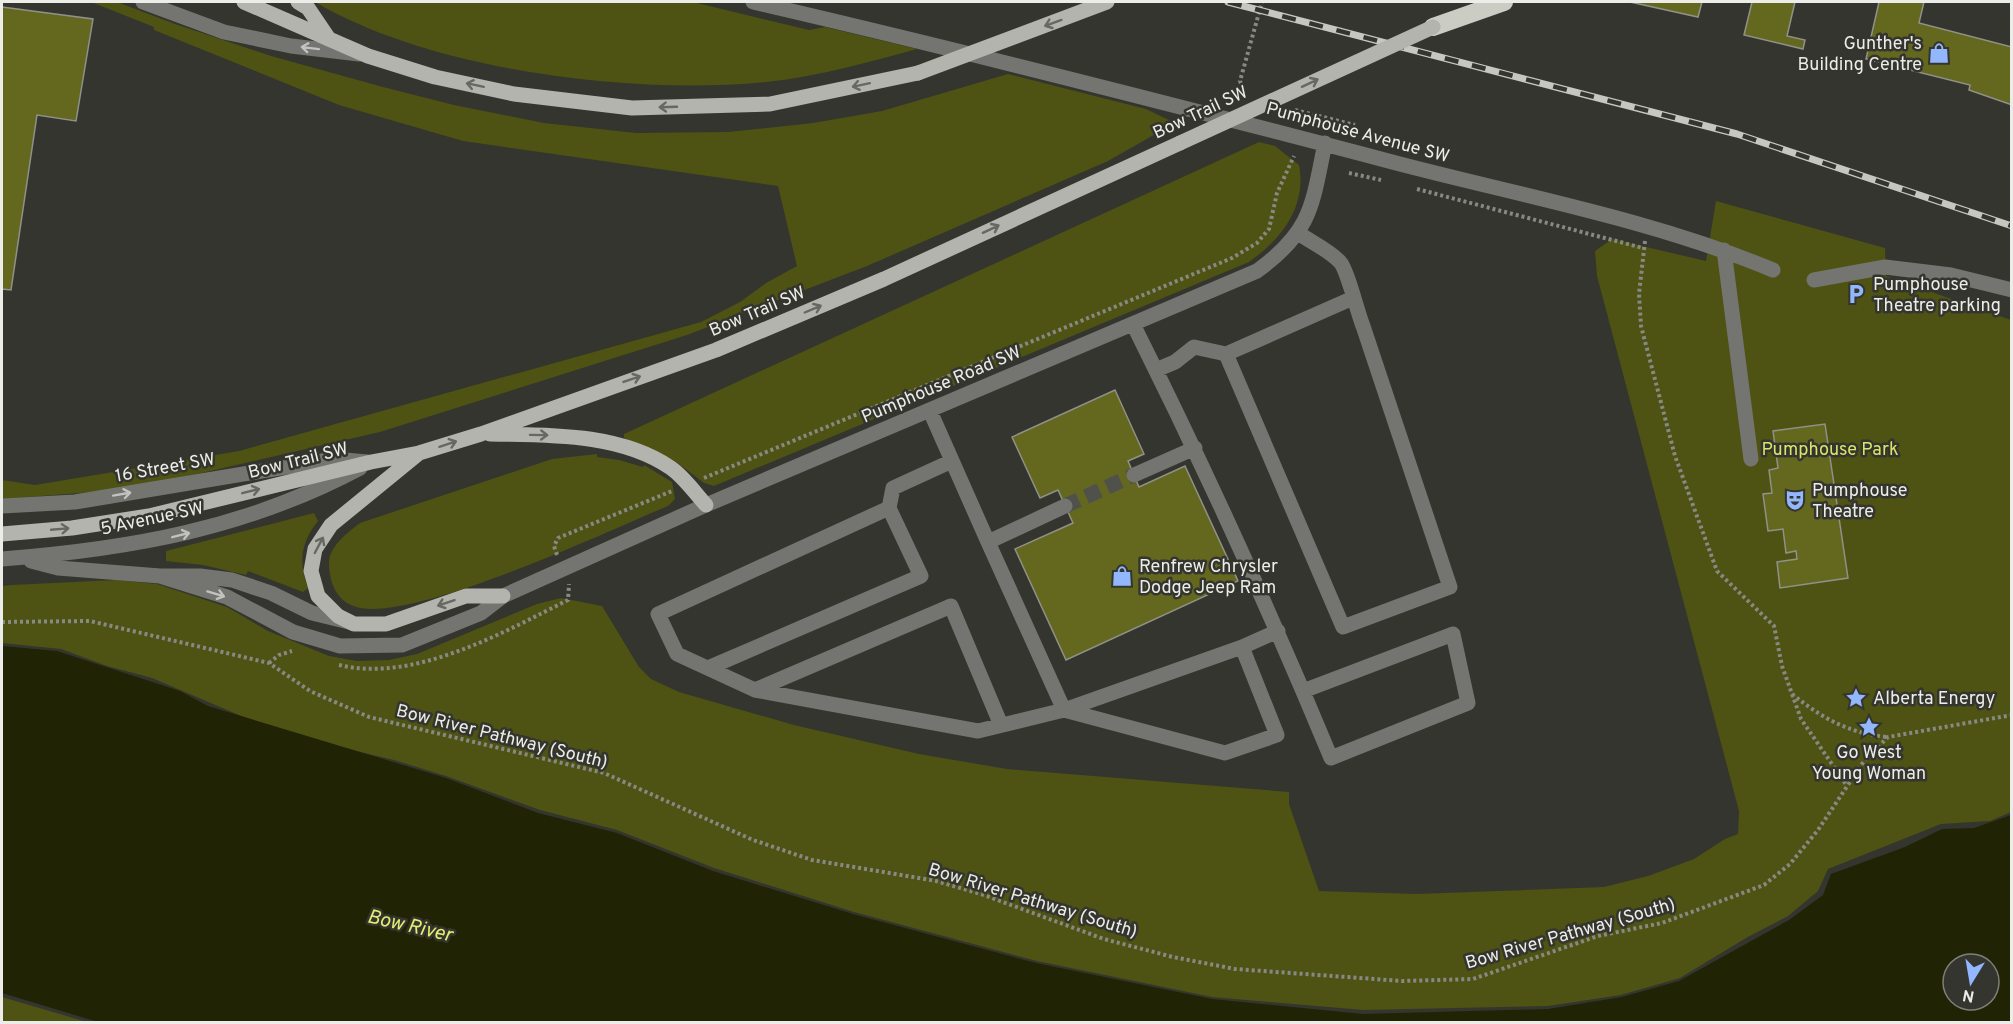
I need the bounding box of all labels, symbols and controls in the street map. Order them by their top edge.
one-way arrow [1044,18,1063,29]
place label: Gunther's Building Centre [1798,33,1922,77]
shop icon: Gunther's Building Centre [1927,41,1951,65]
one-way arrow [300,42,320,53]
one-way arrow [1300,77,1318,89]
one-way arrow [465,79,484,91]
one-way arrow [852,80,871,91]
street label: Bow Trail SW [1149,81,1252,145]
street label: Pumphouse Avenue SW [1263,98,1452,169]
one-way arrow [658,102,678,113]
one-way arrow [982,222,1000,234]
place label: Pumphouse Theatre parking [1873,274,2001,318]
street label: Bow Trail SW [706,282,809,343]
parking icon: Pumphouse Theatre parking [1844,282,1868,306]
one-way arrow [804,302,822,314]
street label: Pumphouse Road SW [858,341,1025,429]
one-way arrow [622,373,641,384]
one-way arrow [529,429,549,441]
one-way arrow [438,437,457,448]
street label: Bow Trail SW [246,438,351,485]
park label: Pumphouse Park [1762,439,1898,462]
street label: 16 Street SW [114,448,217,489]
place label: Pumphouse Theatre [1812,480,1908,524]
one-way arrow [241,485,260,497]
one-way arrow [112,488,132,499]
theatre icon: Pumphouse Theatre [1783,488,1807,512]
street label: 5 Avenue SW [99,497,206,542]
one-way arrow [49,523,69,534]
one-way arrow [172,529,191,541]
one-way arrow [313,537,325,554]
place label: Renfrew Chrysler Dodge Jeep Ram [1139,556,1278,600]
shop icon: Renfrew Chrysler Dodge Jeep Ram [1110,564,1134,588]
one-way arrow [206,589,225,600]
one-way arrow [437,598,456,609]
place icon: Alberta Energy [1844,686,1868,710]
place label: Alberta Energy [1873,688,1995,711]
street label: Bow River Pathway (South) [393,700,610,775]
place icon: Go West Young Woman [1857,715,1881,739]
place label: Go West Young Woman [1812,742,1926,786]
street label: Bow River Pathway (South) [925,859,1140,944]
street label: Bow River Pathway (South) [1463,893,1678,975]
water label: Bow River [364,905,456,950]
north arrow [1941,952,2001,1012]
text: N [1961,984,1976,1006]

